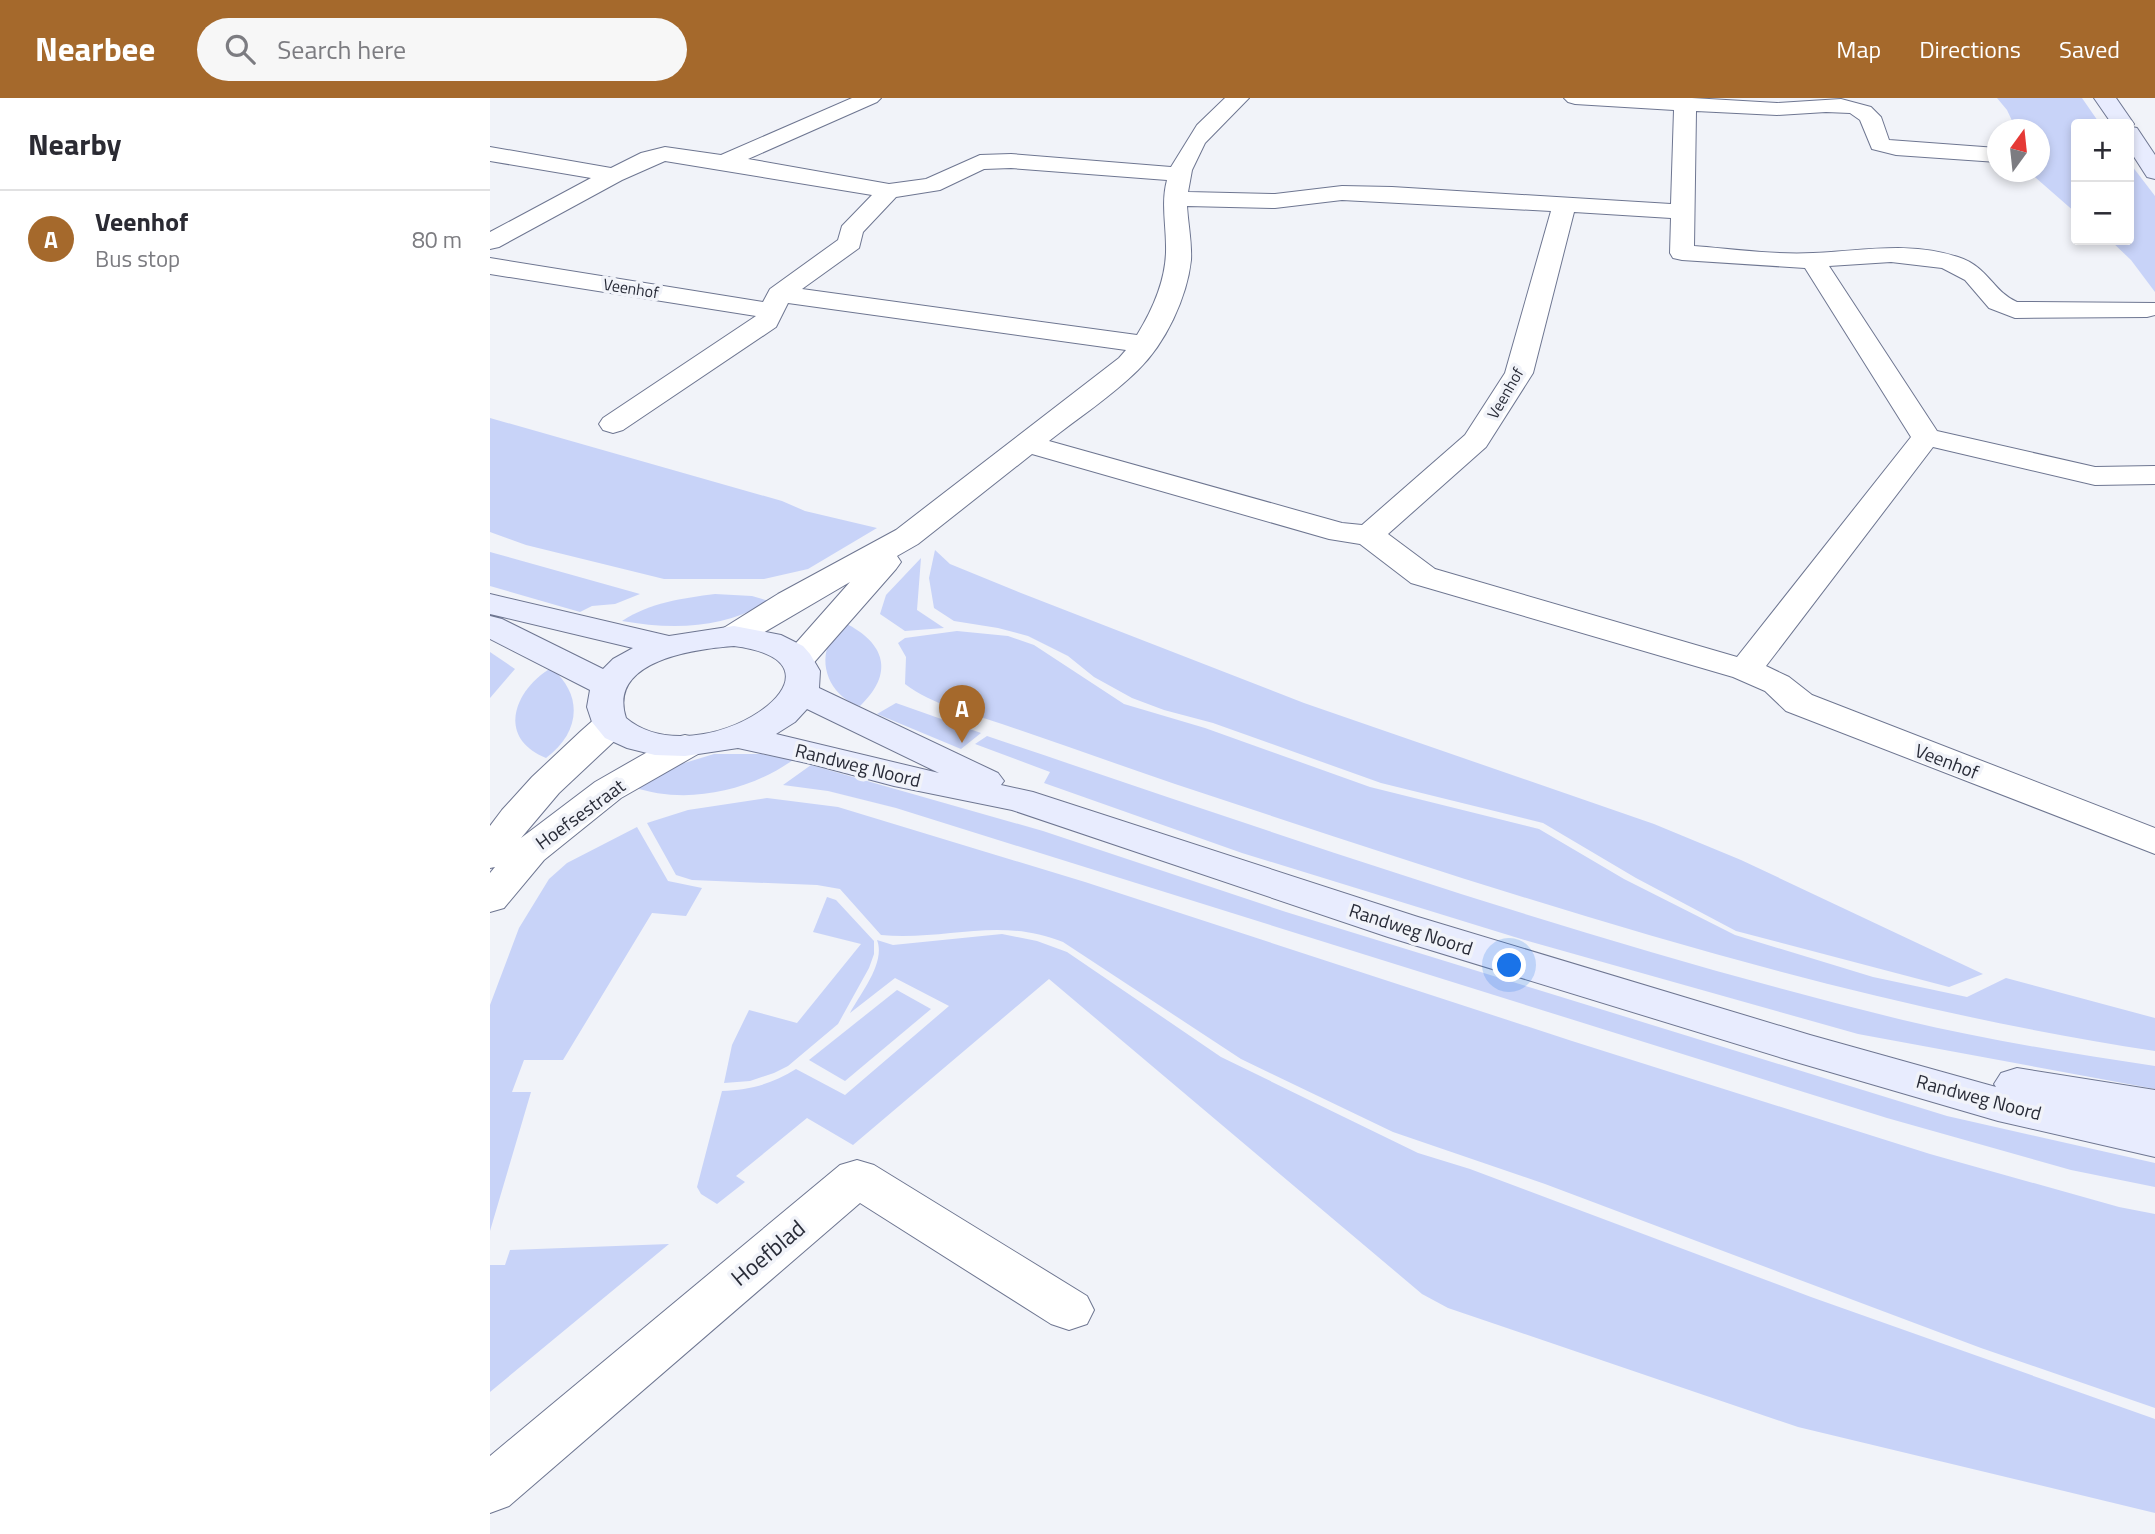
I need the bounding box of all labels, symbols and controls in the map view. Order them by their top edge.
search box [197,18,687,81]
text: Nearbee [35,24,155,74]
icon: search [221,30,259,68]
text: Search here [277,30,406,69]
text: Map [1836,31,1881,67]
text: Directions [1919,31,2021,67]
text: Saved [2059,31,2120,67]
north arrow [1987,119,2050,182]
map controls [2071,119,2134,245]
button: + [2071,119,2134,182]
text: Nearby [28,121,121,167]
button: − [2071,182,2134,245]
text: Veenhof [95,202,188,241]
text: A [44,222,58,257]
text: 80 m [412,222,462,257]
text: Bus stop [95,241,180,276]
street label: Veenhof [602,272,661,304]
street label: Veenhof [1481,362,1530,423]
pin: A [939,685,985,743]
street label: Randweg Noord [792,735,924,794]
street label: Veenhof [1911,735,1984,786]
street label: Hoefsestraat [529,771,631,856]
street label: Randweg Noord [1346,895,1477,962]
your location [1492,948,1526,982]
street label: Randweg Noord [1913,1066,2045,1127]
street label: Hoefblad [723,1211,813,1294]

